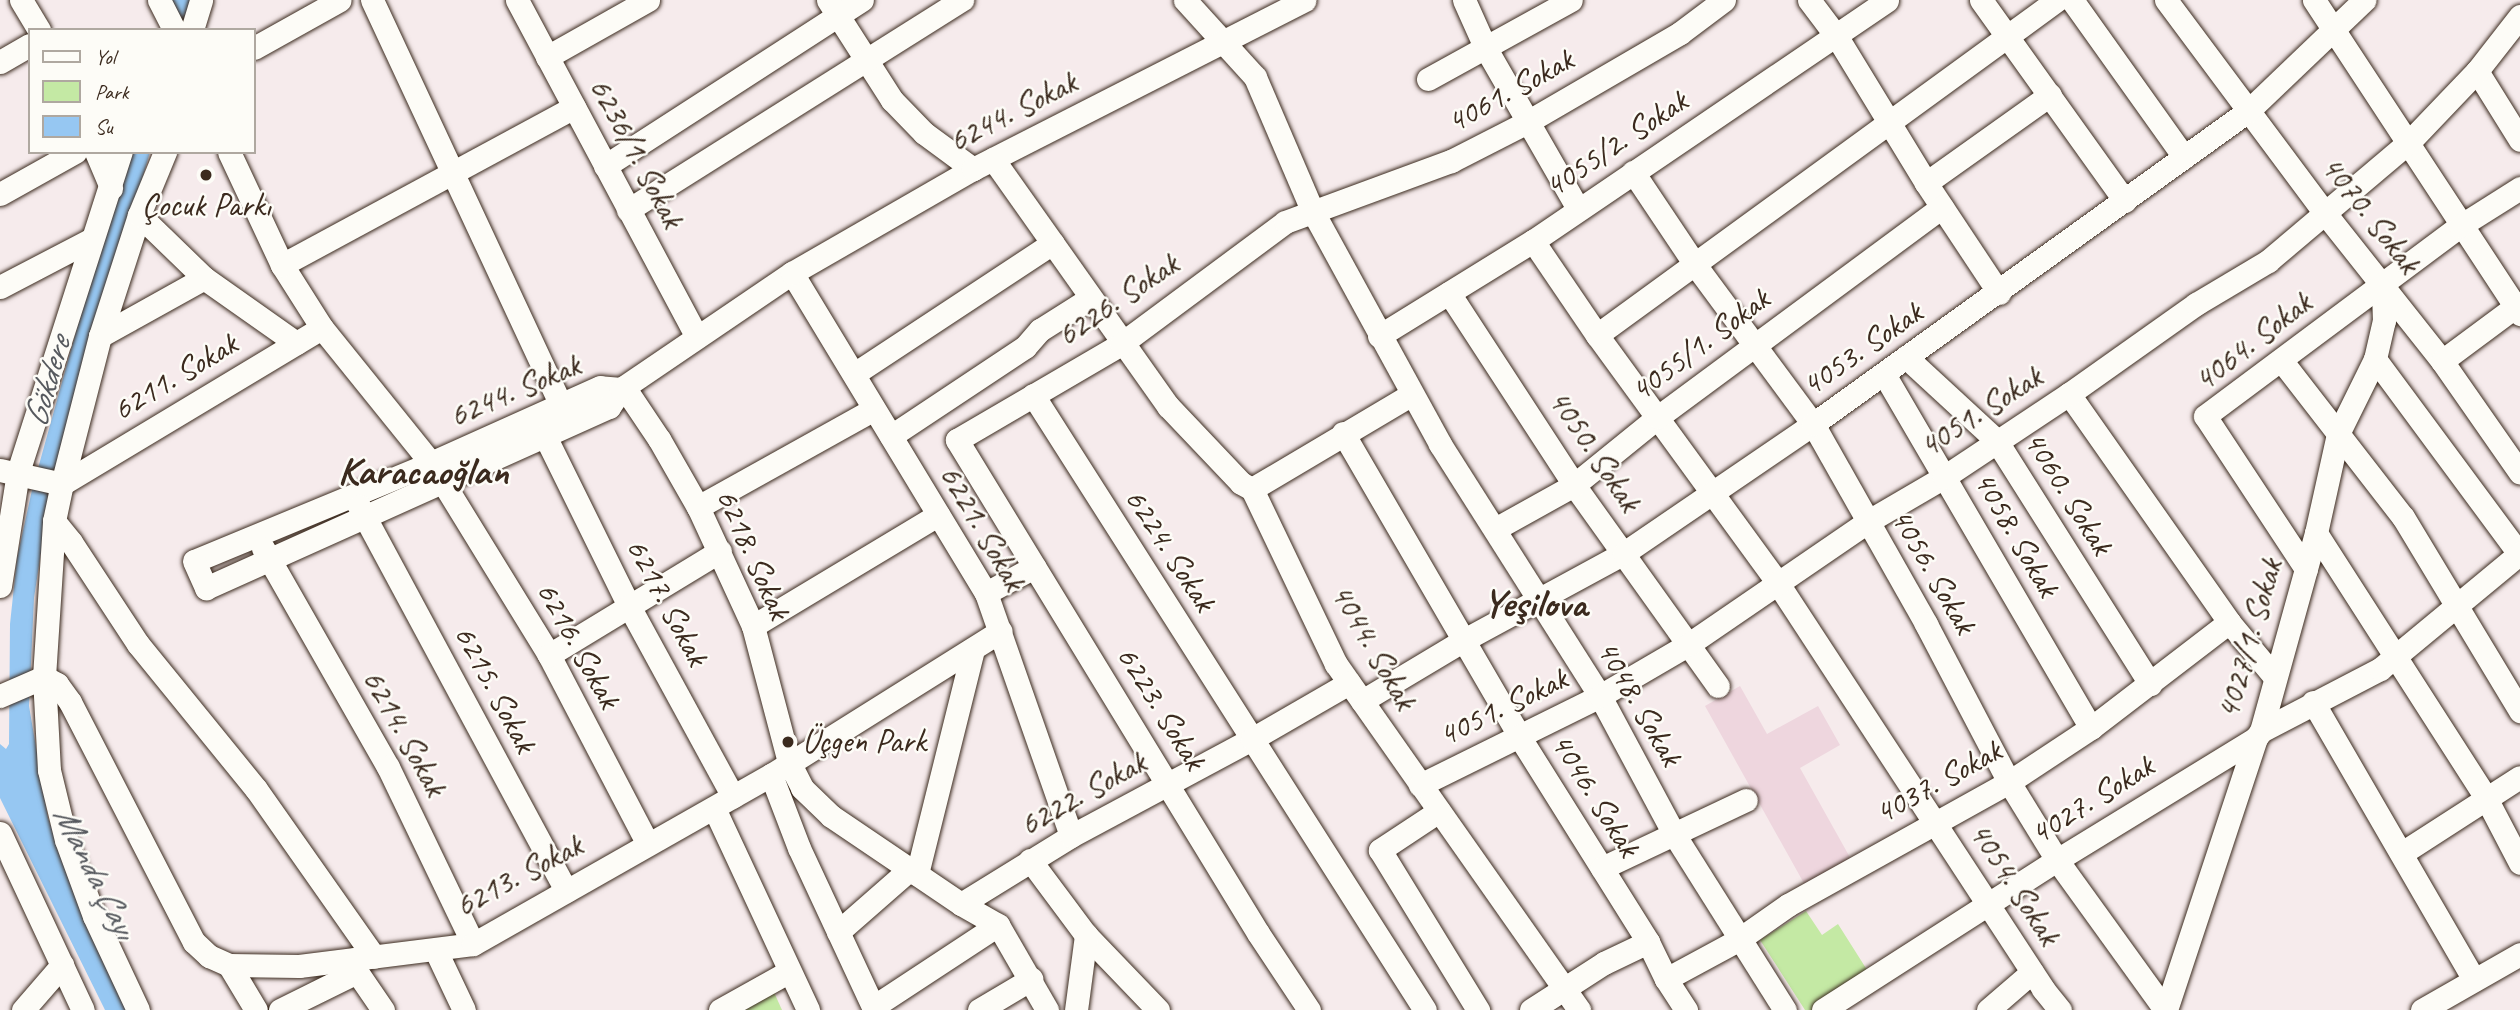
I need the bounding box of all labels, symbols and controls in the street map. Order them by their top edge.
legend [28,28,256,154]
street label: 4061. Sokak [1440,40,1580,142]
text: Yol [95,44,115,70]
street label: 6244. Sokak [942,63,1084,161]
street label: 6236/1. Sokak [580,71,692,235]
text: Park [95,79,128,105]
street label: 4055/2. Sokak [1537,82,1695,206]
text: Su [95,114,113,140]
street label: 4070. Sokak [2312,148,2428,282]
marker: Çocuk Parkı [198,167,214,183]
place label: Çocuk Parkı [141,186,271,226]
street label: 6226. Sokak [1049,245,1187,355]
street label: 4055/1. Sokak [1622,280,1778,410]
street label: 4064. Sokak [2186,284,2320,400]
street label: 4053. Sokak [1794,293,1930,405]
street label: 6211. Sokak [105,324,245,430]
water label: Gökdere [14,332,80,432]
street label: 6244. Sokak [443,346,587,436]
street label: 4051. Sokak [1912,358,2050,466]
street label: 4050. Sokak [1539,382,1649,520]
street label: 4060. Sokak [2014,424,2122,562]
district label: Karacaoğlan [338,447,508,495]
street label: 6221. Sokak [930,458,1034,598]
street label: 4058. Sokak [1964,464,2068,604]
street label: 6224. Sokak [1116,481,1224,619]
street label: 6218. Sokak [707,483,799,625]
street label: 4056. Sokak [1881,501,1985,641]
street label: 6217. Sokak [617,532,717,672]
street label: 4027/1. Sokak [2208,555,2292,723]
street label: 6216. Sokak [527,575,629,715]
street label: 4044. Sokak [1321,577,1425,717]
district label: Yeşilova [1483,579,1587,627]
street label: 6215. Sokak [445,619,545,759]
street label: 4048. Sokak [1587,633,1691,773]
street label: 6223. Sokak [1107,639,1215,777]
street label: 4051. Sokak [1432,659,1574,755]
street label: 6214. Sokak [353,663,455,803]
place label: Üçgen Park [802,722,927,762]
street label: 4046. Sokak [1541,726,1649,864]
street label: 4037. Sokak [1868,731,2008,833]
marker: Üçgen Park [780,734,796,750]
street label: 6222. Sokak [1013,743,1153,845]
street label: 4027. Sokak [2023,746,2161,854]
water label: Manda Çayı [44,799,146,945]
street label: 4054. Sokak [1960,815,2068,953]
street label: 6213. Sokak [449,826,589,926]

